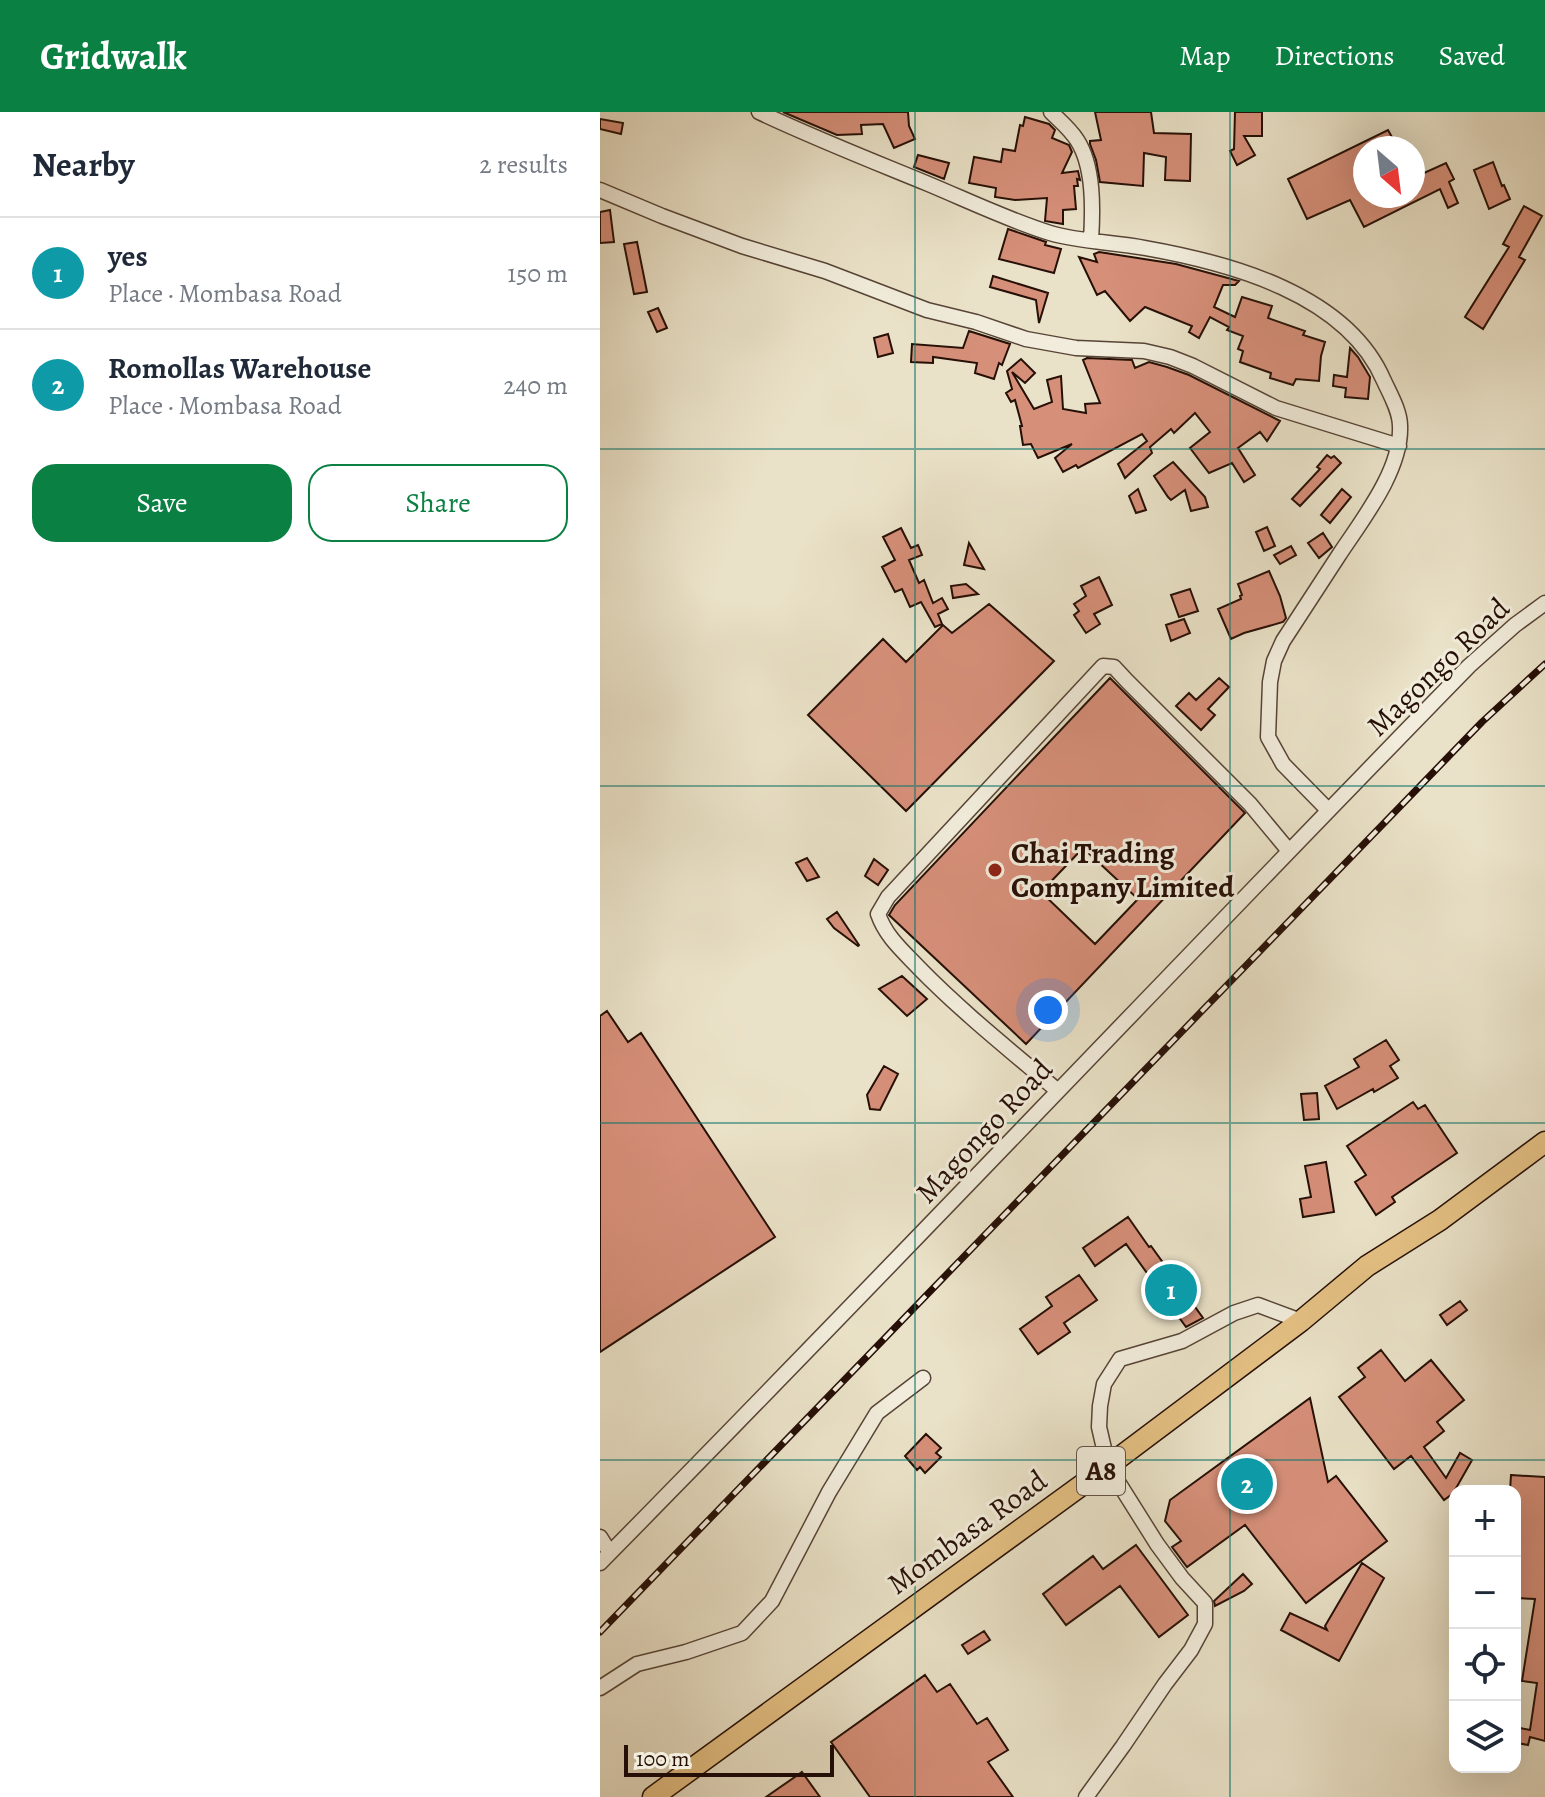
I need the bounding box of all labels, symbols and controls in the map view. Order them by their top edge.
text: Gridwalk [40,30,187,82]
text: Map [1179,37,1230,75]
text: Directions [1274,37,1395,75]
text: Saved [1439,37,1505,75]
north arrow [1353,136,1425,208]
text: Nearby [32,141,135,188]
text: 2 results [479,147,568,182]
text: yes [108,236,148,276]
text: 1 [53,256,63,291]
text: 150 m [507,256,568,291]
text: Place · Mombasa Road [108,276,342,311]
text: Romollas Warehouse [108,348,371,388]
text: 2 [52,368,64,403]
text: 240 m [503,368,568,403]
text: Place · Mombasa Road [108,388,342,423]
button: Save [32,464,292,542]
button: Share [308,464,568,542]
street label: Magongo Road [1358,588,1519,745]
place label: Chai Trading Company Limited [1011,833,1235,907]
marker: Chai Trading Company Limited [986,861,1004,879]
your location [1028,990,1068,1030]
street label: Magongo Road [907,1049,1062,1212]
pin: 1 [1145,1260,1197,1320]
road number: A8 [1077,1447,1125,1495]
pin: 2 [1221,1454,1273,1514]
street label: Mombasa Road [879,1460,1056,1604]
map controls [1449,1485,1521,1773]
button: + [1449,1485,1521,1557]
button: − [1449,1557,1521,1629]
button: locate [1449,1629,1521,1701]
button: layers [1449,1701,1521,1773]
scale bar [624,1741,834,1777]
text: 100 m [636,1744,690,1774]

